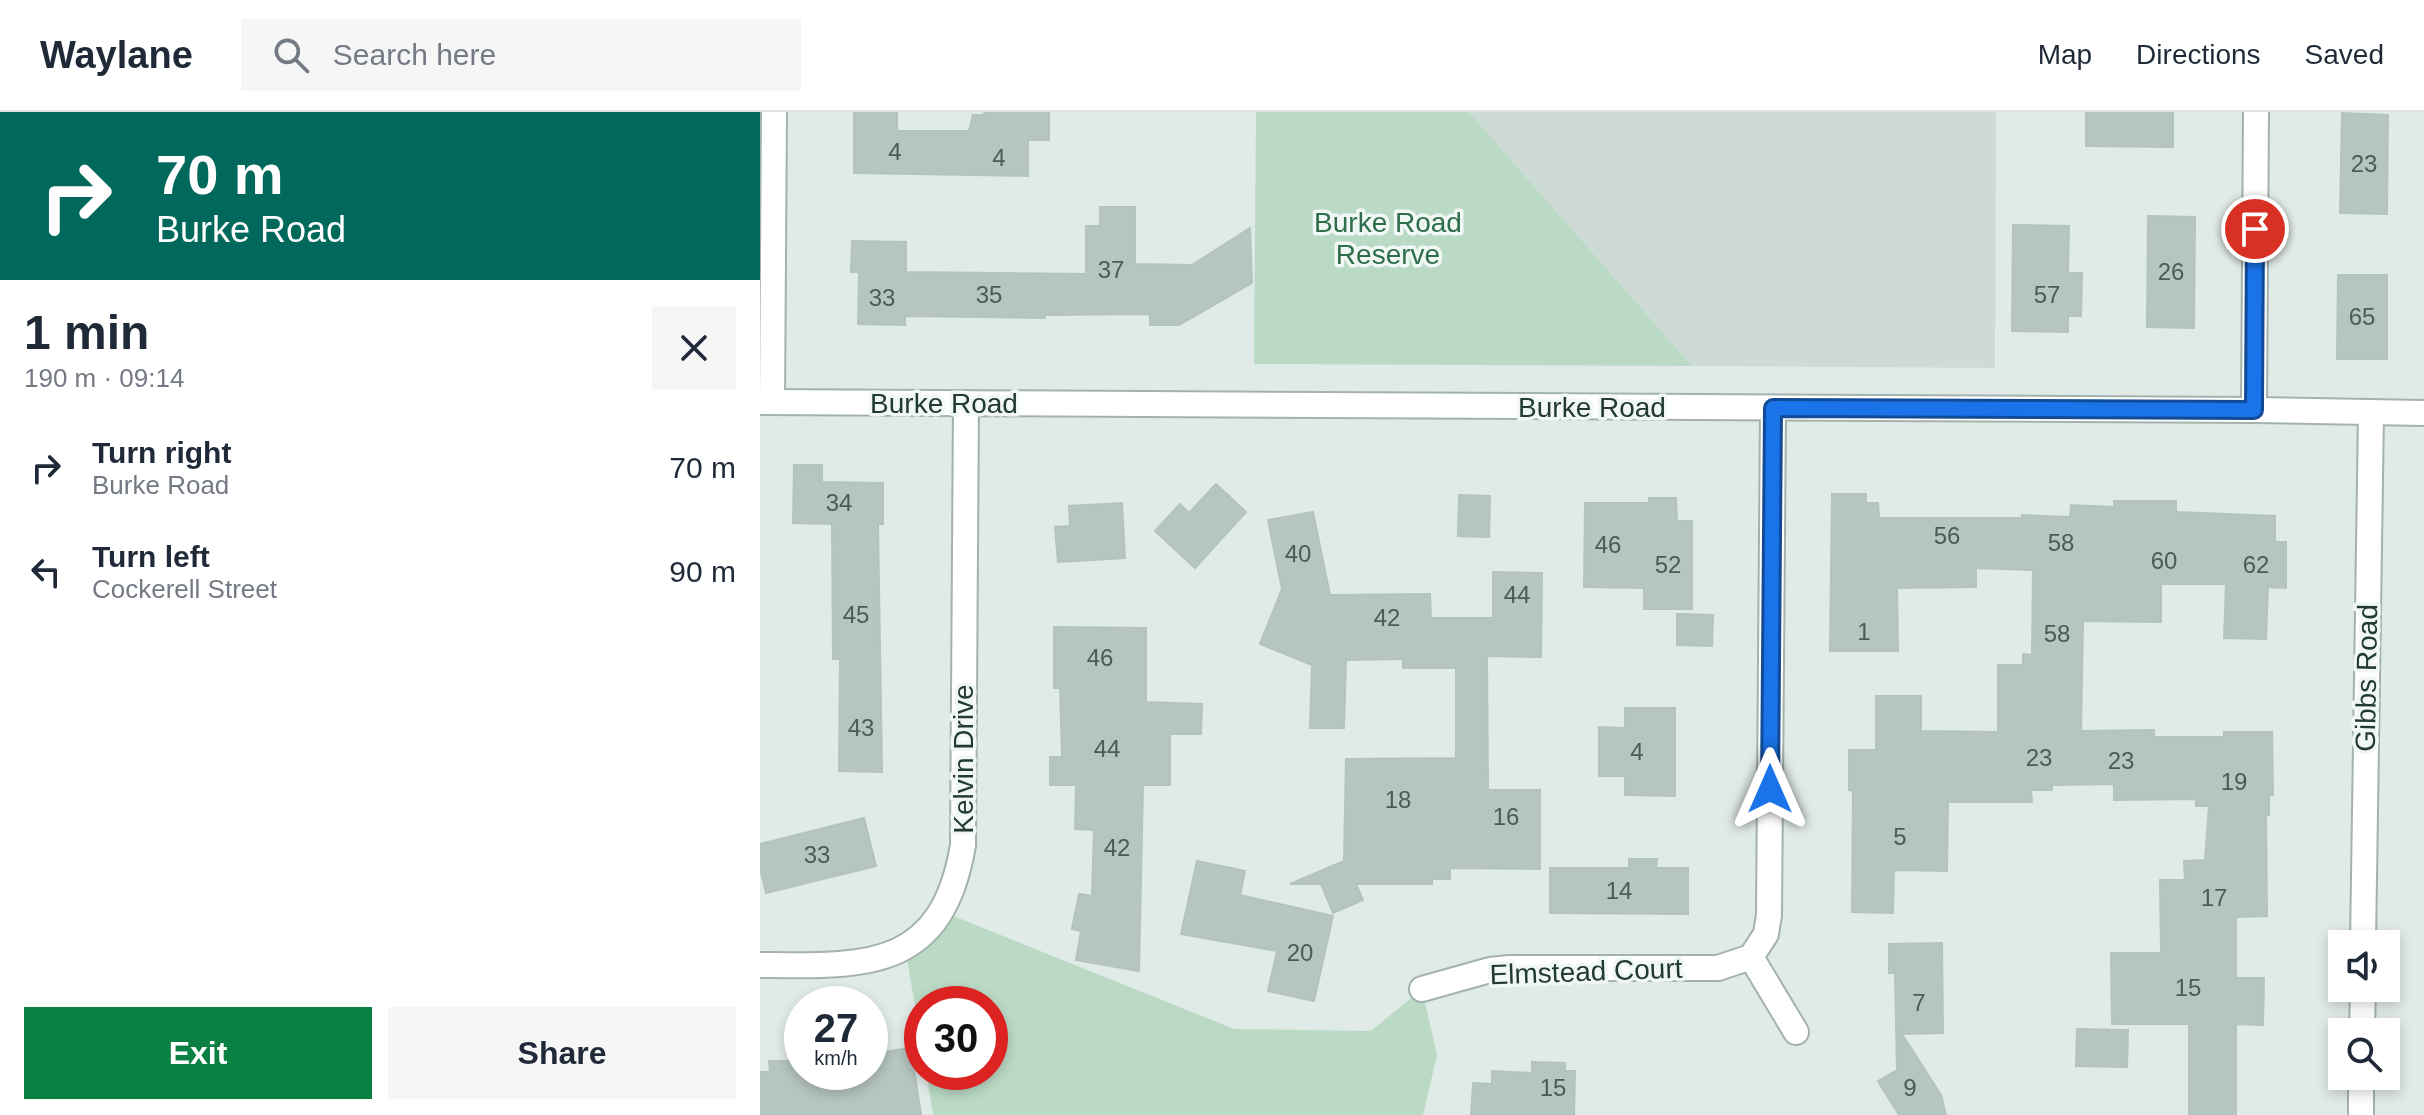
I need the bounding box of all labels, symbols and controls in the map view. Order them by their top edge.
search box [241,19,801,91]
icon: search [269,33,313,77]
text: Waylane [40,34,193,76]
text: Search here [333,38,496,71]
text: Map [2038,39,2092,70]
text: Directions [2136,39,2261,70]
text: Saved [2305,39,2384,70]
house number: 4 [888,138,902,165]
text: 70 m [156,143,284,206]
icon: right [24,144,128,248]
house number: 4 [992,144,1006,171]
house number: 23 [2351,150,2377,177]
pin [2221,195,2289,263]
park label: Burke Road Reserve [1314,207,1462,270]
icon: arrive [2233,207,2277,251]
text: Burke Road [156,209,346,250]
house number: 37 [1098,256,1124,283]
house number: 26 [2158,258,2184,285]
house number: 35 [976,281,1002,308]
house number: 57 [2034,281,2060,308]
house number: 33 [869,284,895,311]
house number: 65 [2349,303,2375,330]
text: 1 min [24,306,149,359]
button: close [652,306,736,390]
text: 190 m · 09:14 [24,363,184,393]
street label: Burke Road [870,388,1018,419]
street label: Burke Road [1518,392,1666,423]
text: Turn right [92,436,231,469]
icon: right [24,446,68,490]
text: 70 m [669,451,736,484]
text: Burke Road [92,470,229,500]
house number: 34 [826,489,852,516]
house number: 56 [1934,522,1960,549]
house number: 58 [2048,529,2074,556]
house number: 46 [1595,531,1621,558]
text: Turn left [92,540,210,573]
house number: 40 [1285,540,1311,567]
house number: 60 [2151,547,2177,574]
icon: left [24,550,68,594]
house number: 52 [1655,551,1681,578]
house number: 62 [2243,551,2269,578]
text: 90 m [669,555,736,588]
text: Cockerell Street [92,574,277,604]
house number: 44 [1504,581,1530,608]
house number: 45 [843,601,869,628]
house number: 42 [1374,604,1400,631]
street label: Gibbs Road [2350,604,2383,752]
house number: 1 [1857,618,1871,645]
house number: 58 [2044,620,2070,647]
house number: 46 [1087,644,1113,671]
street label: Kelvin Drive [948,684,979,834]
house number: 43 [848,714,874,741]
house number: 44 [1094,735,1120,762]
house number: 4 [1630,738,1644,765]
house number: 23 [2026,744,2052,771]
position arrow [1728,747,1812,831]
house number: 23 [2108,747,2134,774]
house number: 19 [2221,768,2247,795]
house number: 18 [1385,786,1411,813]
house number: 16 [1493,803,1519,830]
house number: 5 [1893,823,1907,850]
house number: 42 [1104,834,1130,861]
house number: 33 [804,841,830,868]
house number: 14 [1606,877,1632,904]
house number: 17 [2201,884,2227,911]
map controls [2328,930,2400,1090]
button: sound [2328,930,2400,1002]
house number: 20 [1287,939,1313,966]
street label: Elmstead Court [1489,953,1683,990]
house number: 15 [2175,974,2201,1001]
speed limit sign: 30 [904,986,1008,1090]
house number: 7 [1912,989,1926,1016]
text: 27 [814,1006,858,1050]
button: Exit [24,1007,372,1099]
button: Share [388,1007,736,1099]
button: search [2328,1018,2400,1090]
text: km/h [814,1047,858,1069]
house number: 15 [1540,1074,1566,1101]
house number: 9 [1903,1074,1917,1101]

